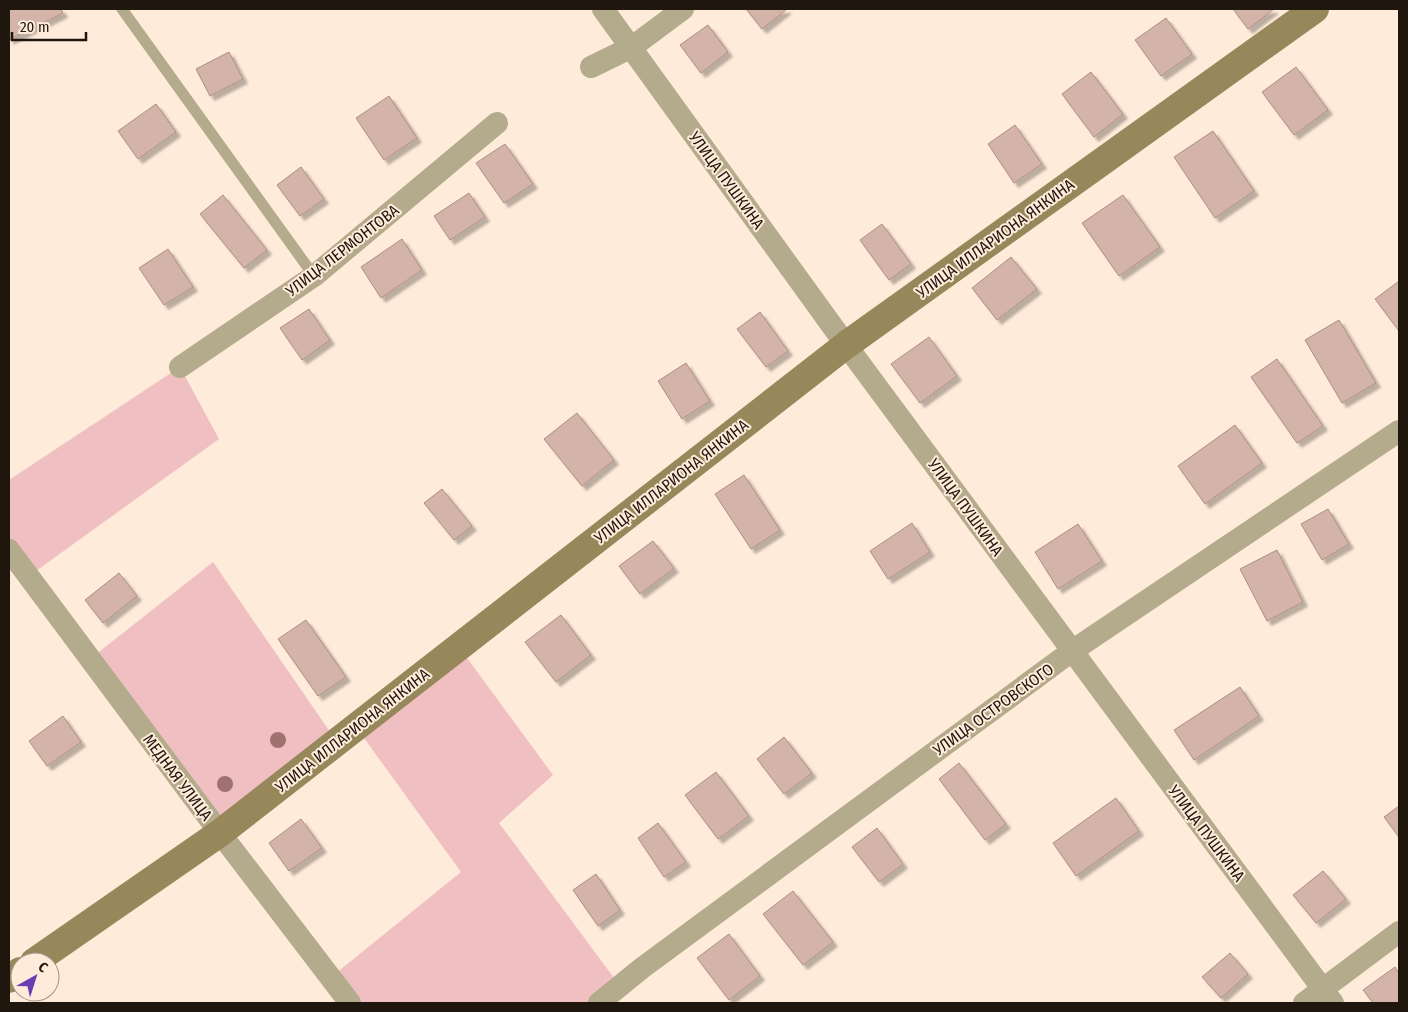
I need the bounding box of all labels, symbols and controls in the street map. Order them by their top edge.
scale bar [12,10,86,42]
text: 20 m [20,18,50,36]
street label: УЛИЦА ПУШКИНА [684,127,769,233]
street label: УЛИЦА ИЛЛАРИОНА ЯНКИНА [912,174,1078,303]
street label: УЛИЦА ЛЕРМОНТОВА [281,200,403,301]
street label: УЛИЦА ИЛЛАРИОНА ЯНКИНА [590,415,753,548]
street label: УЛИЦА ПУШКИНА [923,454,1008,560]
street label: УЛИЦА ОСТРОВСКОГО [929,659,1057,760]
street label: УЛИЦА ИЛЛАРИОНА ЯНКИНА [271,664,434,797]
street label: МЕДНАЯ УЛИЦА [139,730,217,825]
street label: УЛИЦА ПУШКИНА [1164,781,1249,886]
north arrow [10,952,60,1002]
text: С [35,958,52,977]

